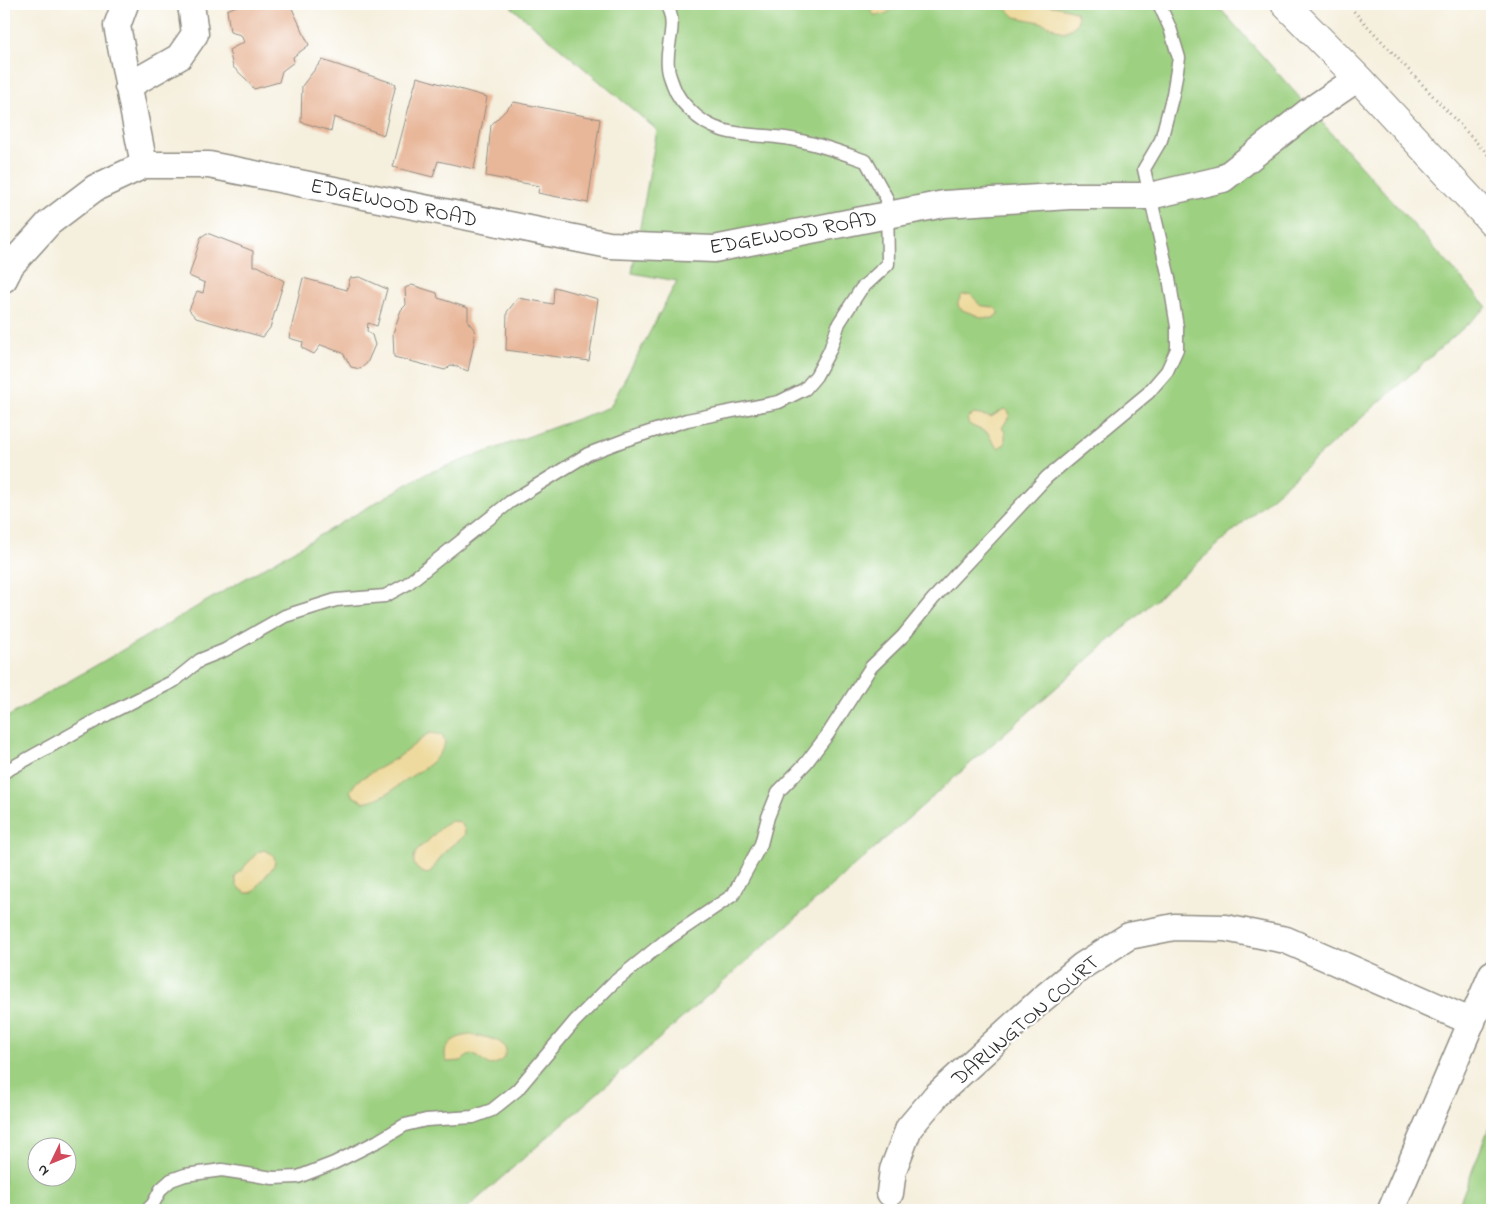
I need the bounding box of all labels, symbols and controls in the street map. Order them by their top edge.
street label: EDGEWOOD ROAD [308,172,480,236]
street label: EDGEWOOD ROAD [707,204,879,263]
street label: DARLINGTON COURT [945,949,1107,1095]
north arrow [28,1136,78,1186]
text: N [33,1159,54,1180]

